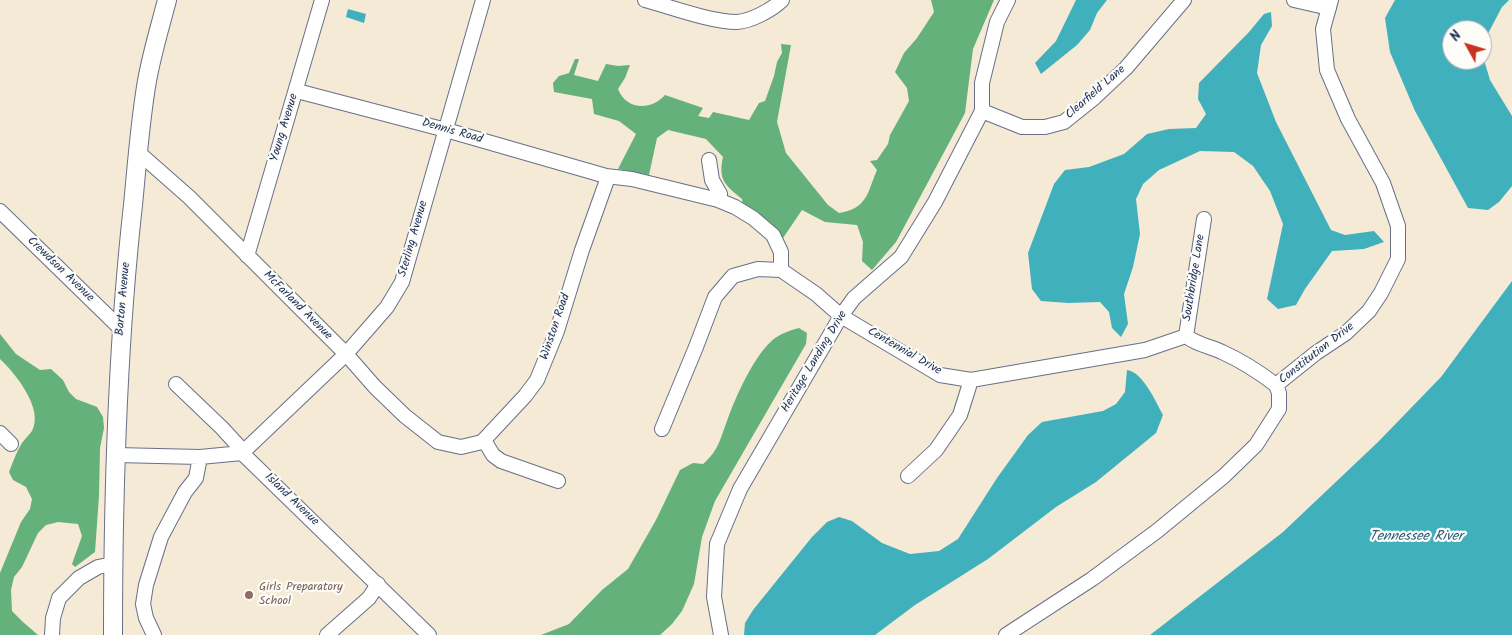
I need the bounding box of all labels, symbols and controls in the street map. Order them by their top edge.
north arrow [1442,20,1492,70]
text: N [1445,26,1467,47]
street label: Clearfield Lane [1063,63,1129,123]
street label: Young Avenue [268,92,302,164]
street label: Dennis Road [420,116,484,148]
street label: Sterling Avenue [396,199,432,279]
street label: Crewdson Avenue [23,234,97,306]
street label: Southbridge Lane [1181,234,1209,322]
street label: Barton Avenue [114,262,134,336]
street label: McFarland Avenue [259,268,335,344]
street label: Winston Road [538,292,574,362]
street label: Heritage Landing Drive [779,309,851,415]
street label: Constitution Drive [1277,320,1357,388]
street label: Centennial Drive [864,325,944,379]
street label: Island Avenue [261,471,321,529]
water label: Tennessee River [1369,530,1463,546]
place label: Girls Preparatory School [259,581,343,609]
marker: Girls Preparatory School [243,589,255,601]

